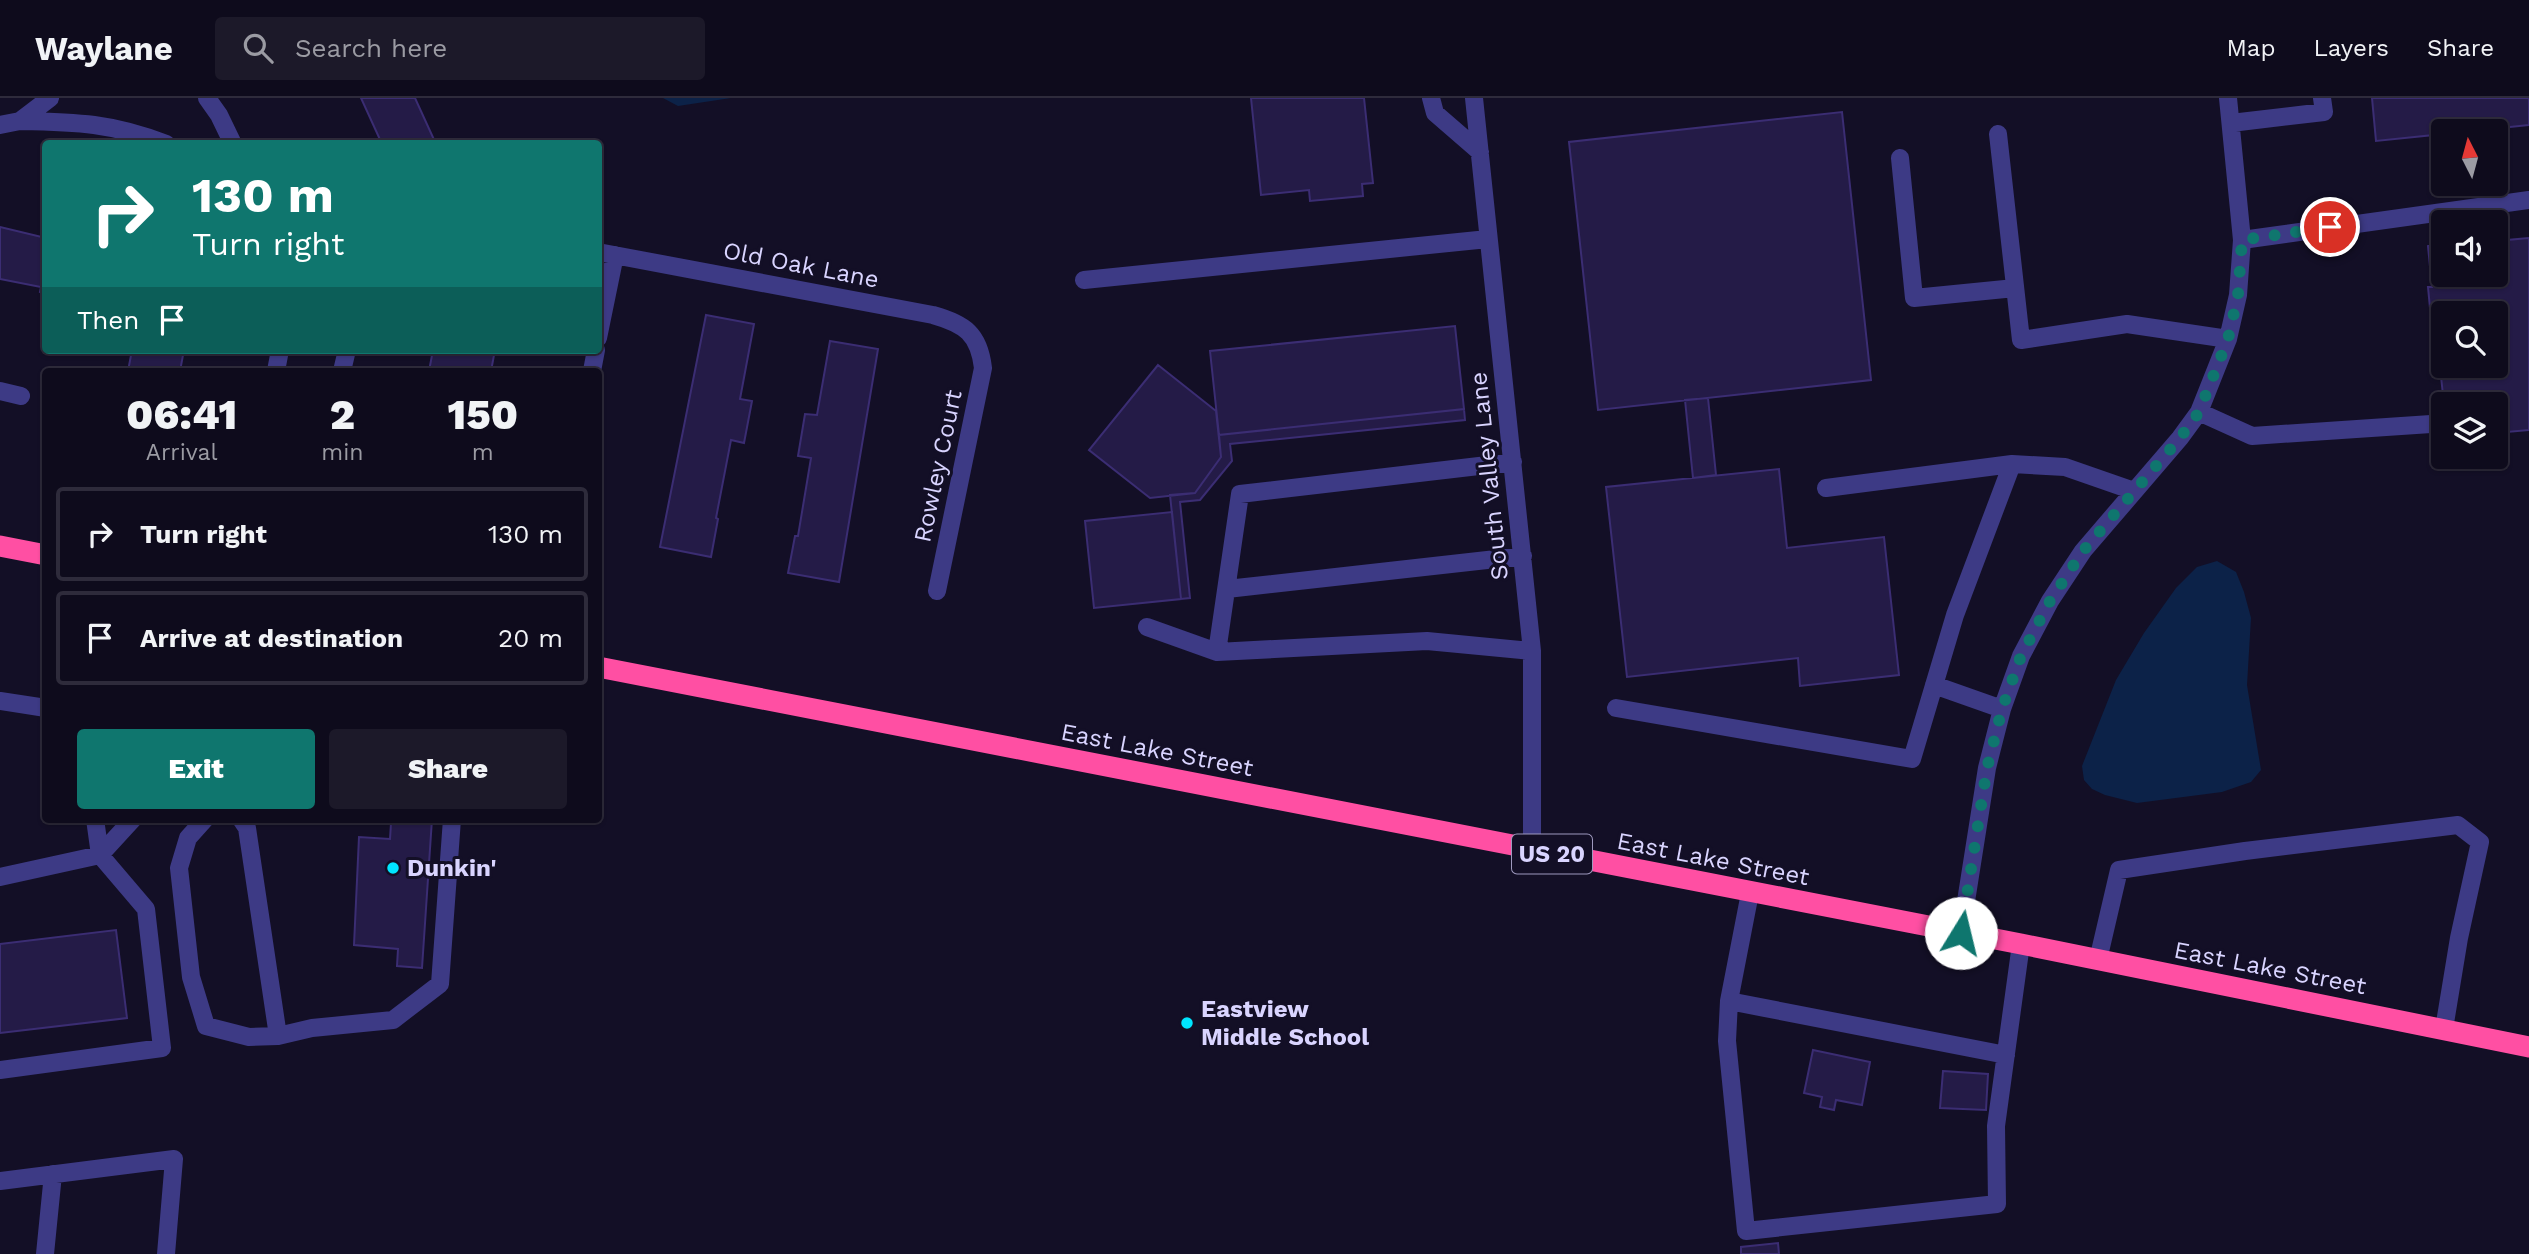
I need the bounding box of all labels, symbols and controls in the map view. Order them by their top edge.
search box [215,17,705,80]
text: Waylane [35,29,173,68]
icon: search [239,29,277,67]
text: Search here [295,33,447,63]
text: Map [2227,34,2275,62]
text: Layers [2313,34,2389,62]
text: Share [2427,34,2494,62]
north arrow [2431,119,2508,196]
map controls [2431,119,2508,469]
text: 130 m [192,166,334,224]
icon: right [77,168,168,259]
pin [2300,197,2360,257]
icon: arrive [2311,208,2349,246]
button: sound [2431,210,2508,287]
text: Turn right [192,225,344,263]
street label: Old Oak Lane [721,236,881,294]
icon: arrive [153,301,191,339]
button: search [2431,301,2508,378]
text: Then [77,305,139,335]
street label: South Valley Lane [1464,371,1514,581]
street label: Rowley Court [908,387,968,545]
text: 06:41 [126,390,237,439]
text: 2 [330,390,355,439]
text: 150 [447,390,518,439]
button: layers [2431,392,2508,469]
text: Arrival [146,439,218,466]
text: min [321,439,364,466]
text: m [472,439,494,466]
icon: right [81,515,119,553]
text: Turn right [140,519,267,549]
text: 130 m [488,519,563,549]
icon: arrive [81,619,119,657]
text: Arrive at destination [140,623,403,653]
text: 20 m [498,623,563,653]
street label: East Lake Street [1059,718,1255,782]
button: Exit [77,729,315,809]
button: Share [329,729,567,809]
street label: East Lake Street [1615,827,1811,891]
road number: US 20 [1512,834,1592,874]
place label: Dunkin' [407,854,497,882]
marker: Dunkin' [385,860,401,876]
position arrow [1924,896,1998,970]
street label: East Lake Street [2172,936,2368,1000]
place label: Eastview Middle School [1201,995,1369,1051]
marker: Eastview Middle School [1179,1015,1195,1031]

